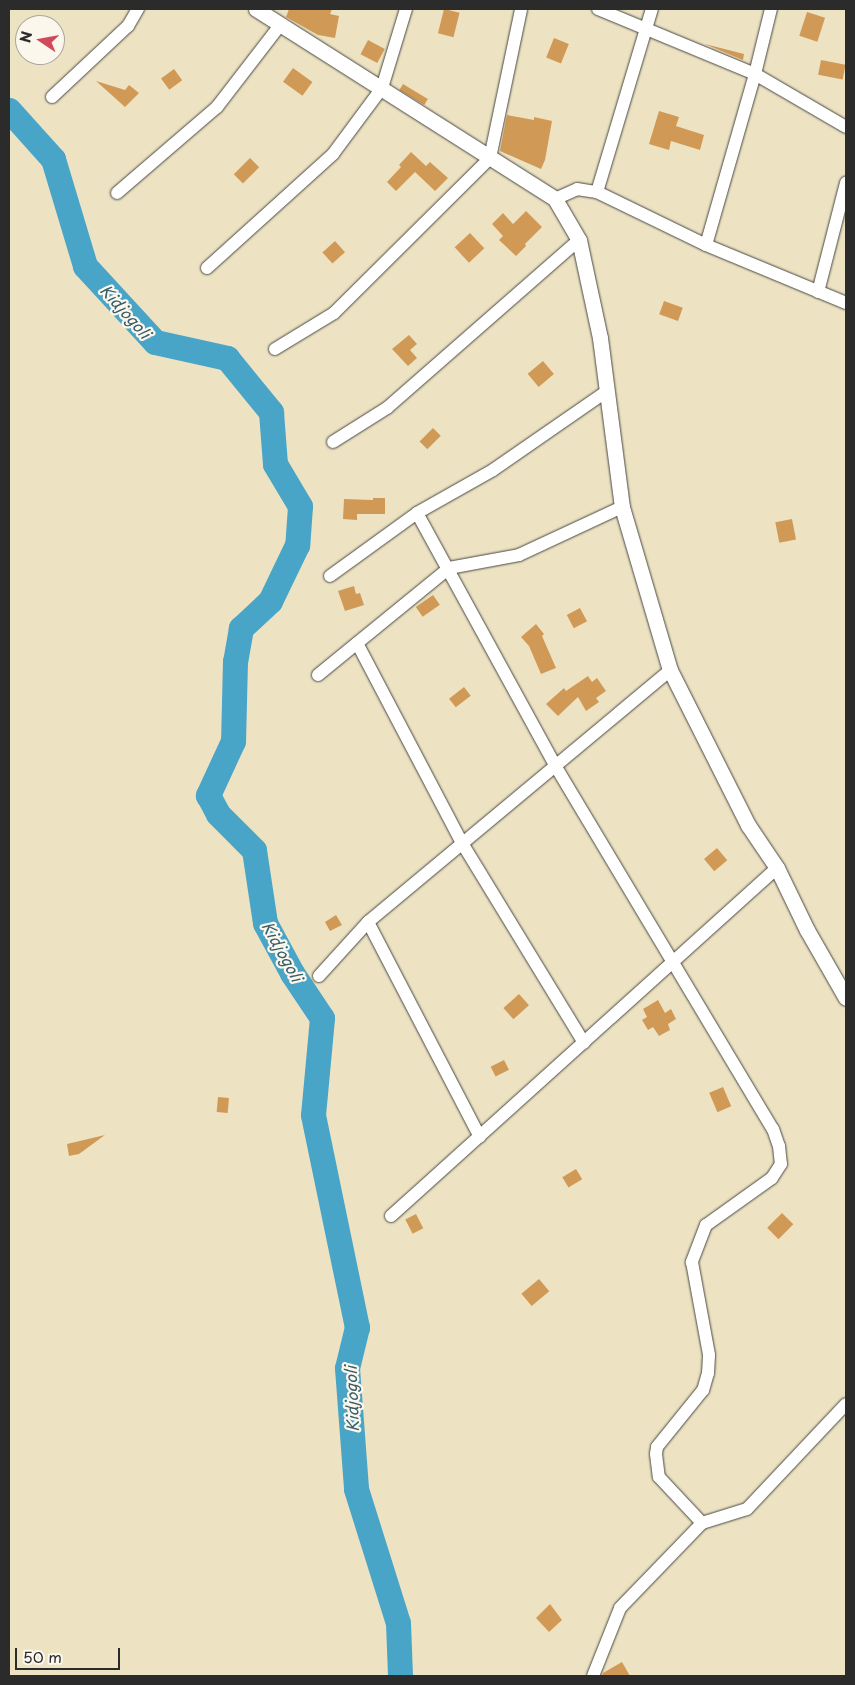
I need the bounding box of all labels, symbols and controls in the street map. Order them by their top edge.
north arrow [15,15,65,65]
text: N [14,29,37,45]
water label: Kidjogoli [97,280,155,342]
water label: Kidjogoli [259,918,307,984]
water label: Kidjogoli [340,1366,362,1432]
scale bar [18,1638,122,1670]
text: 50 m [23,1645,62,1668]

